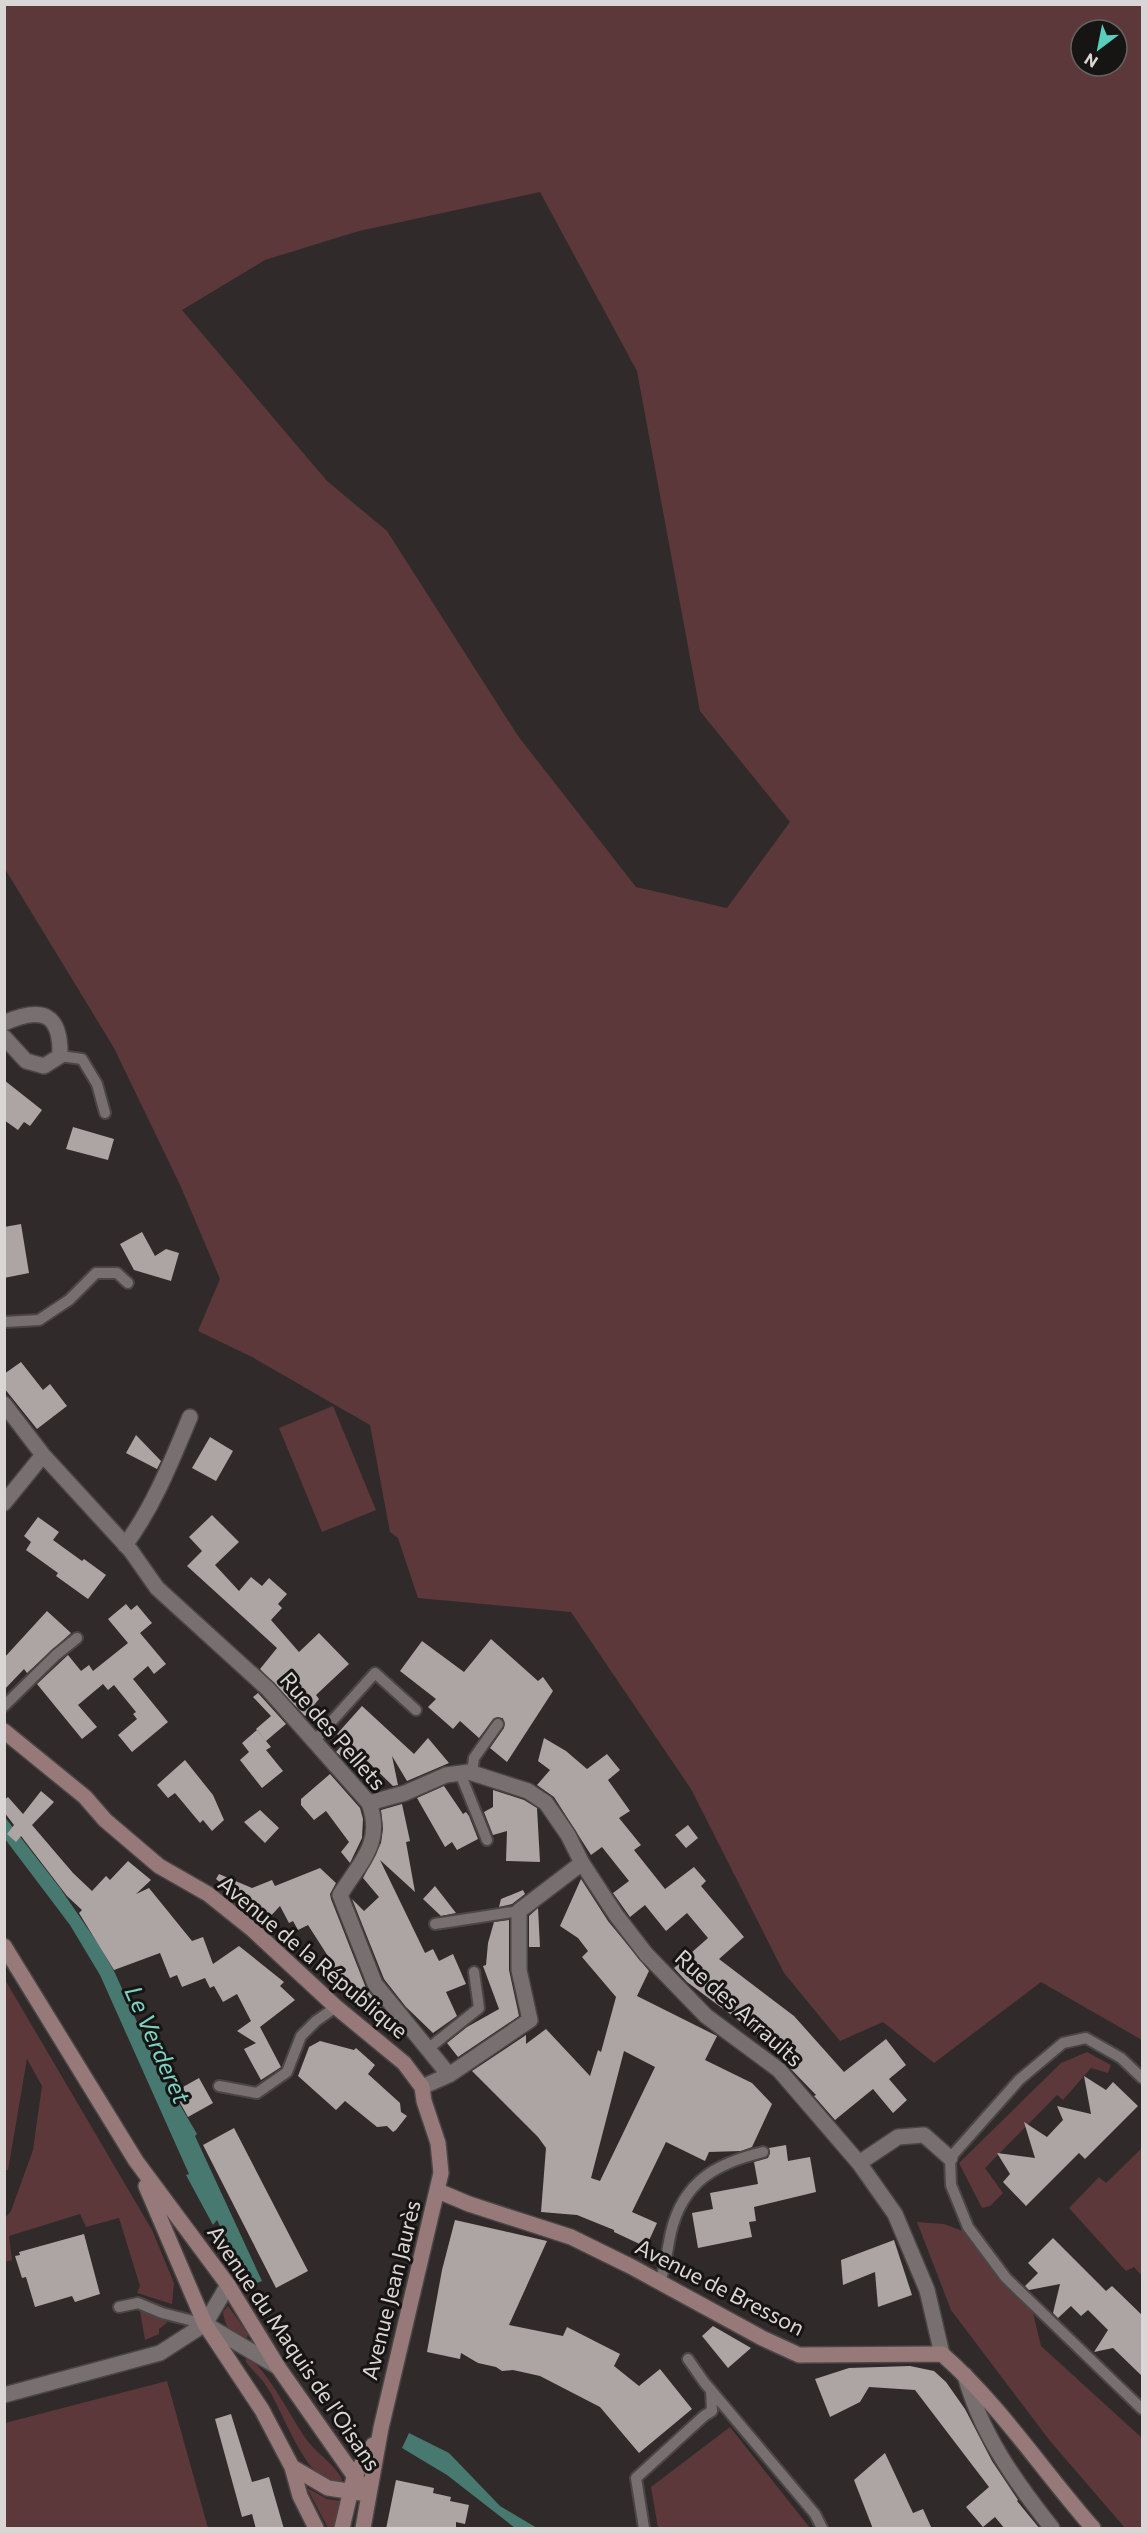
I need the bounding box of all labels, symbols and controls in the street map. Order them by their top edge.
north arrow [1069,18,1129,78]
text: N [1081,50,1101,72]
street label: Rue des Pellets [275,1666,392,1795]
street label: Avenue de la République [213,1869,414,2044]
street label: Rue des Arraults [670,1943,809,2072]
water label: Le Verderet [120,1981,198,2109]
street label: Avenue Jean Jaurès [355,2197,426,2382]
street label: Avenue du Maquis de l'Oisans [202,2220,387,2476]
street label: Avenue de Bresson [631,2232,809,2341]

